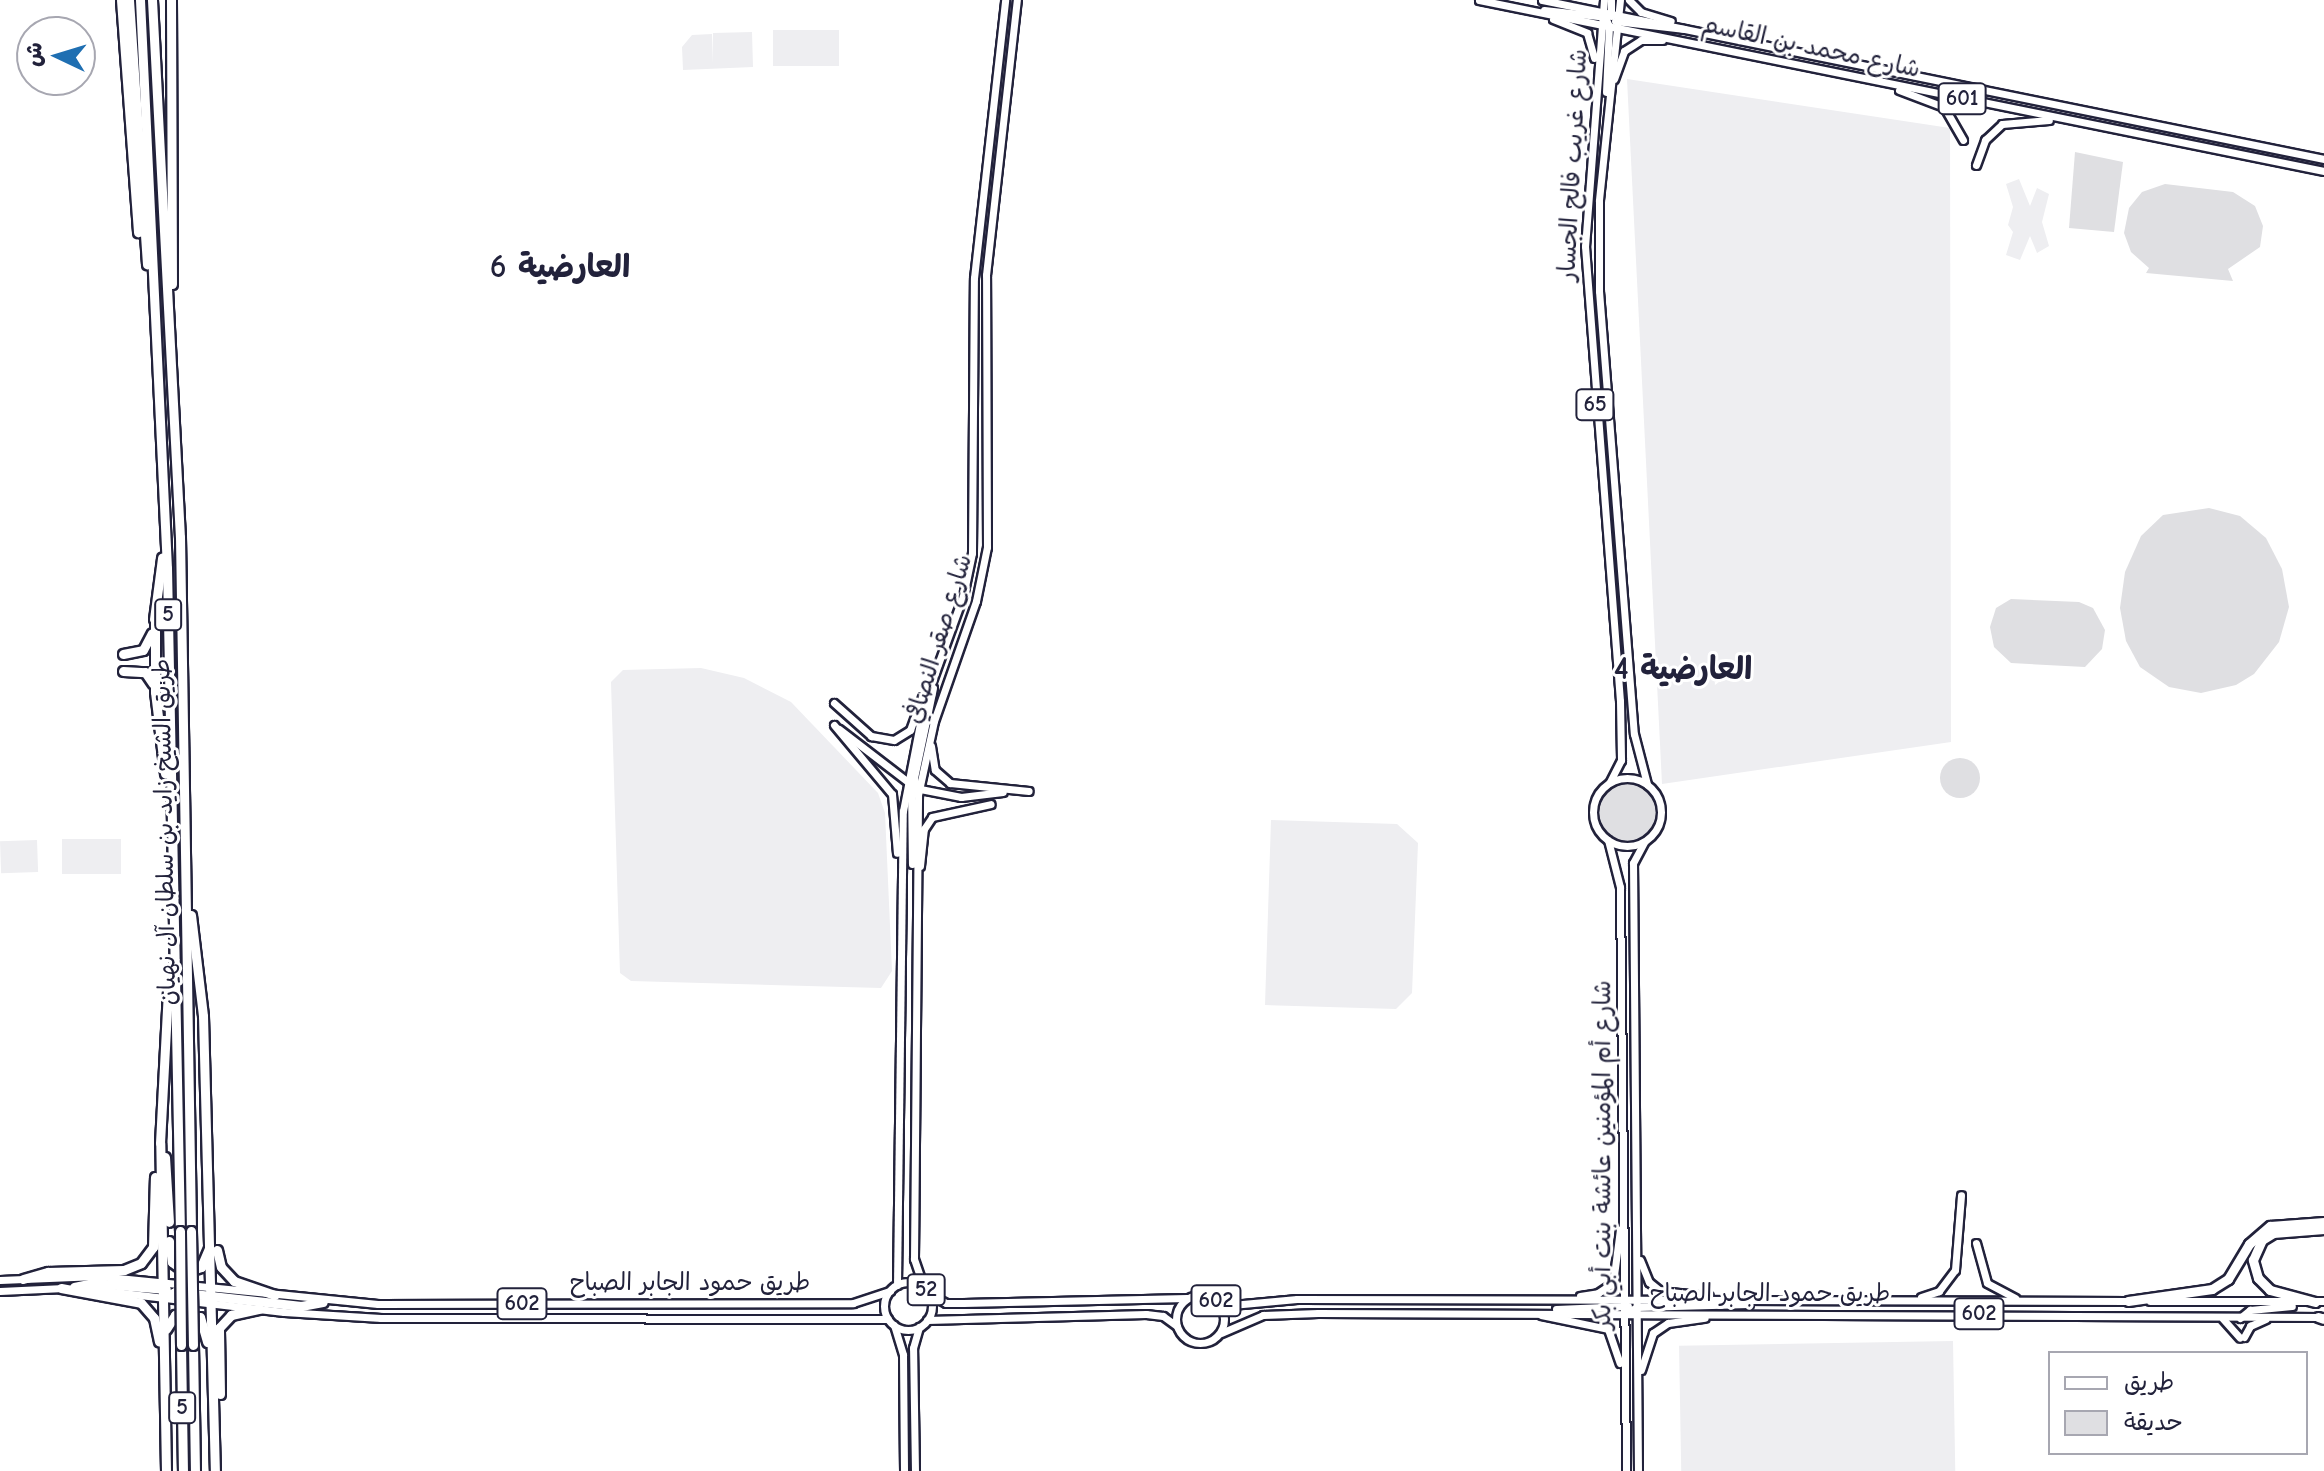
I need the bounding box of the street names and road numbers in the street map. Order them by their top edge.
street label: شارع محمد بن القاسم [1699,10,1923,84]
street label: شارع غريب فالح الجسار [1553,48,1593,282]
road number: 601 [1936,81,1988,117]
road number: 65 [1575,387,1615,423]
street label: شارع صقر النصافي [900,551,978,727]
road number: 5 [154,597,182,633]
street label: طريق الشيخ زايد بن سلطان آل نهيان [148,658,182,1006]
street label: شارع أم المؤمنين عائشة بنت أبي بكر [1589,980,1617,1330]
street label: طريق حمود الجابر الصباح [570,1269,810,1297]
road number: 52 [906,1272,946,1308]
street label: طريق حمود الجابر الصباح [1650,1280,1890,1308]
road number: 602 [1190,1283,1242,1319]
road number: 602 [496,1286,548,1322]
road number: 602 [1953,1296,2005,1332]
road number: 5 [168,1390,196,1426]

